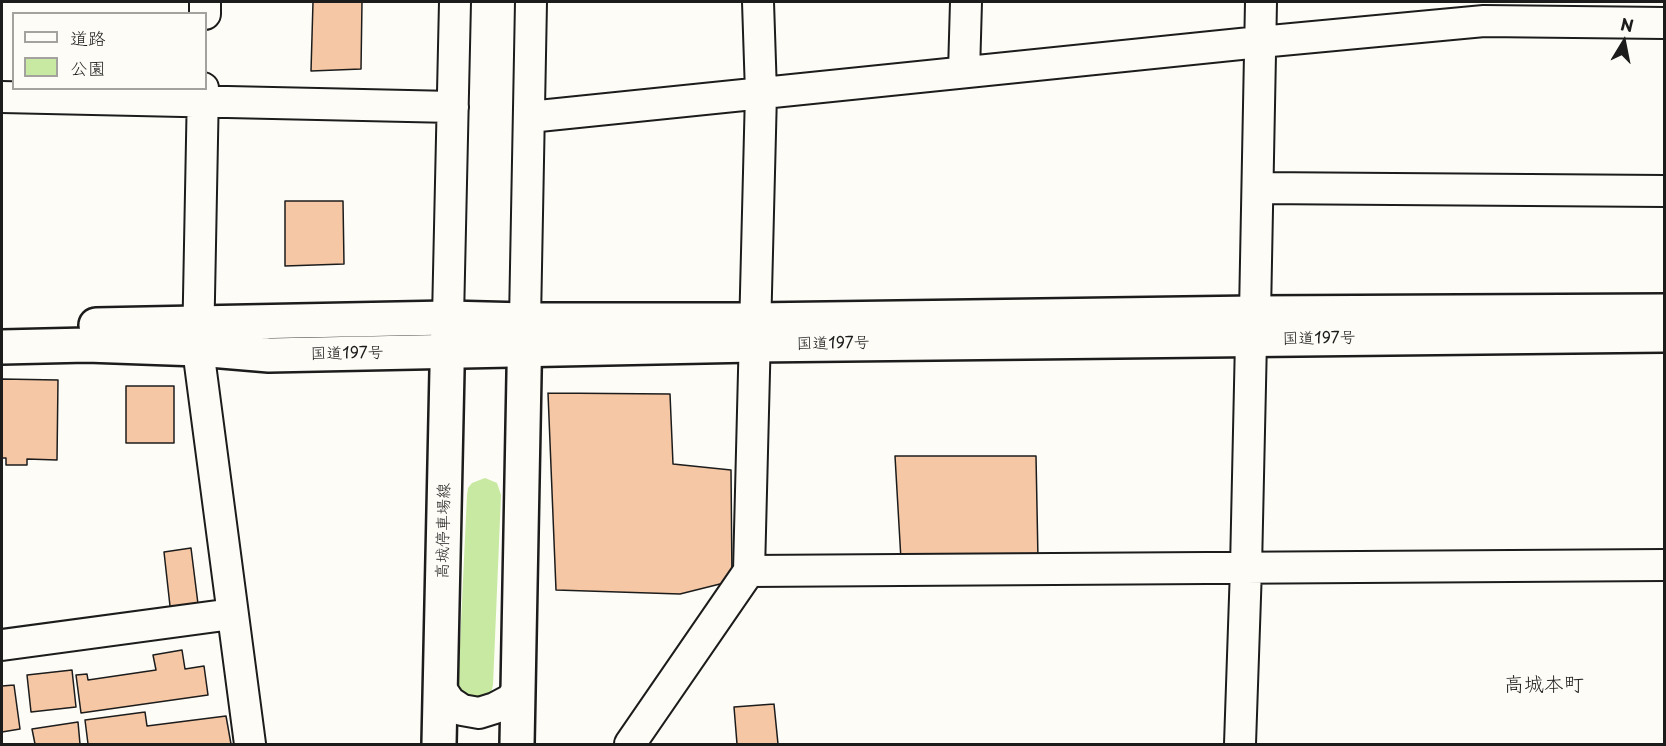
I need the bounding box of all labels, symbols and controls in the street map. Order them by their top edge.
text: N [1619,11,1635,37]
legend [12,12,207,90]
north arrow [1594,12,1654,72]
text: 道路 [70,24,106,51]
text: 公園 [70,54,106,81]
street label: 国道197号 [1282,329,1356,349]
street label: 国道197号 [796,334,870,354]
street label: 国道197号 [310,344,384,364]
street label: 高城停車場線 [434,483,454,579]
district label: 高城本町 [1504,673,1584,697]

